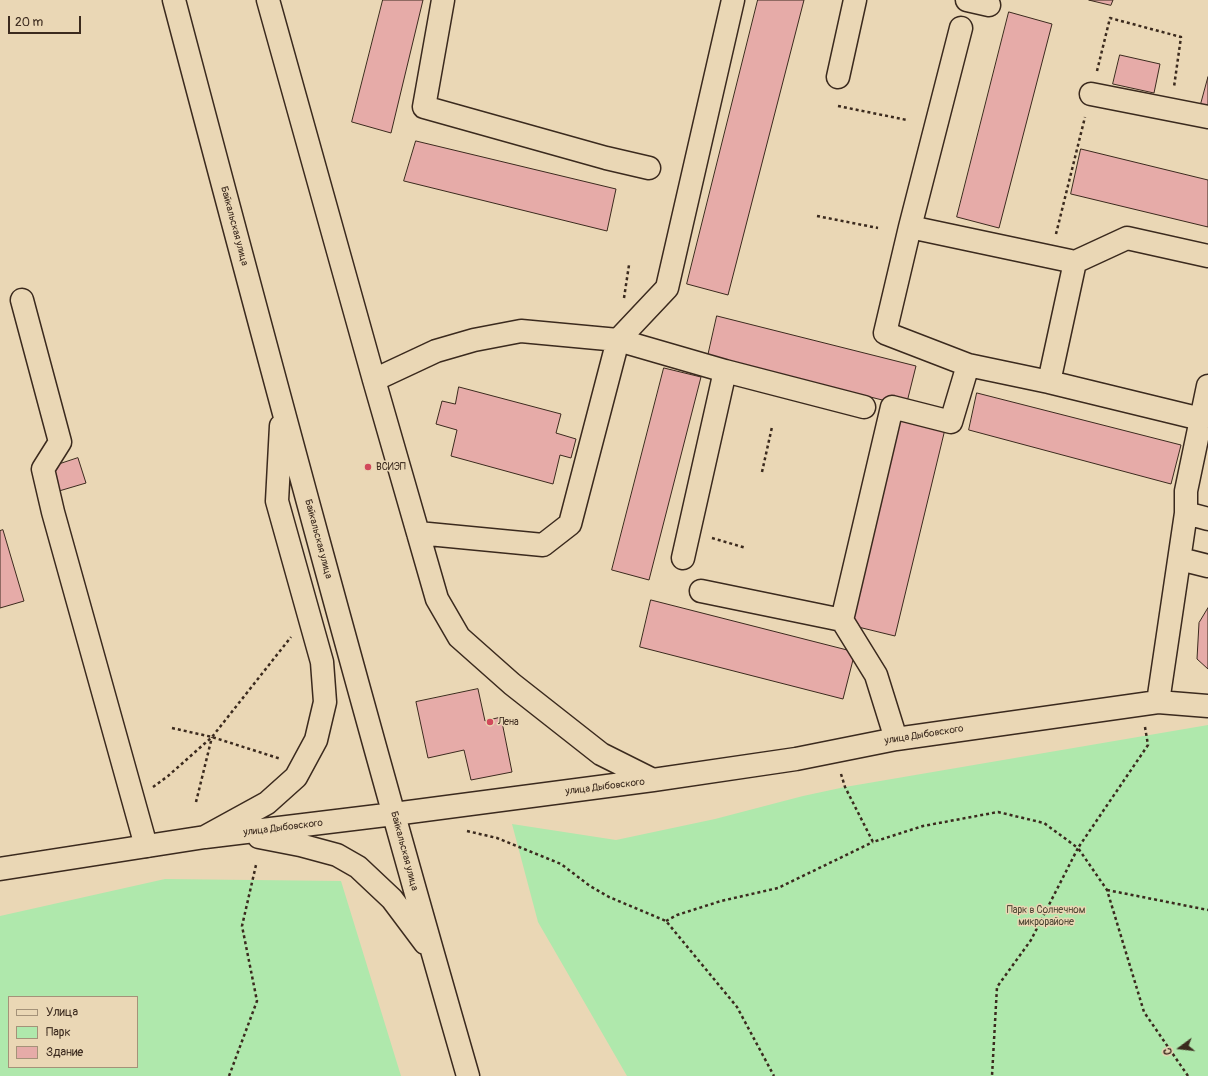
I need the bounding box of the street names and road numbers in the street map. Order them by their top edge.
street label: Байкальская улица [218,185,250,267]
street label: Байкальская улица [302,498,334,580]
street label: улица Дыбовского [884,723,964,747]
street label: улица Дыбовского [565,776,645,798]
street label: Байкальская улица [388,810,420,892]
street label: улица Дыбовского [243,817,323,839]

